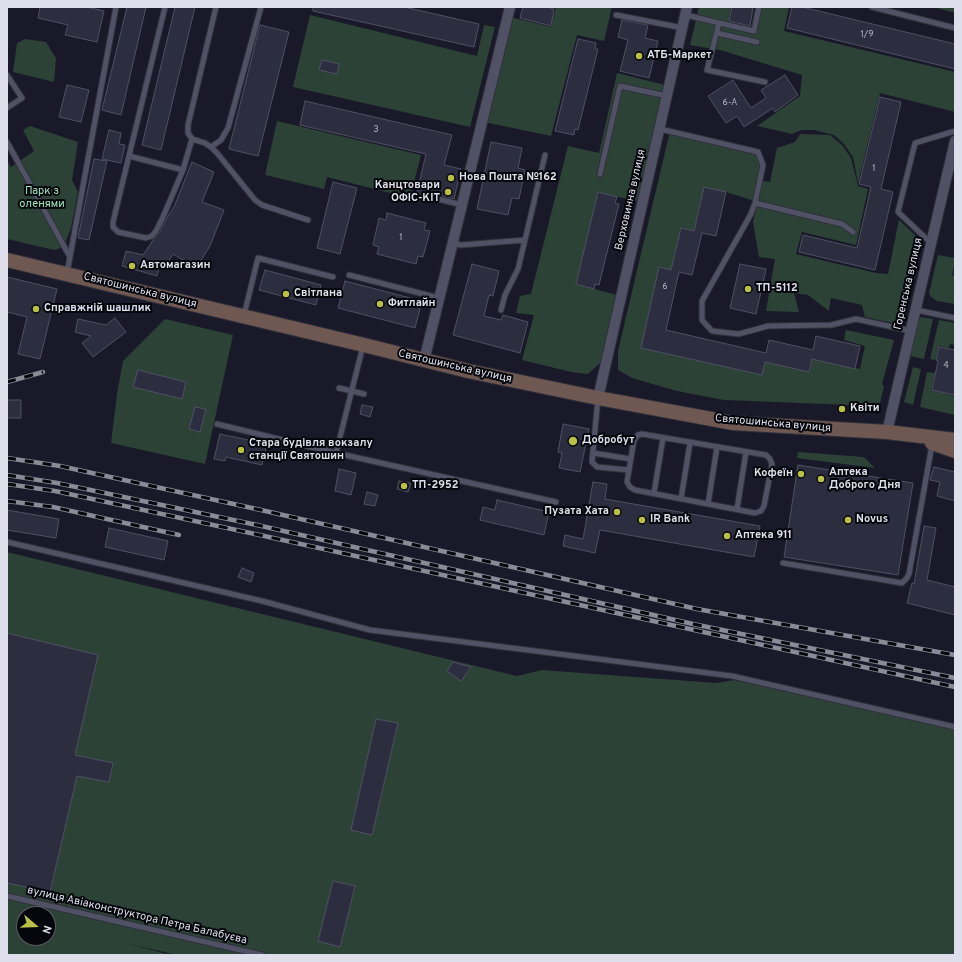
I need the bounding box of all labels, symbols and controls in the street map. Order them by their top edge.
house number: 1/9 [860,30,874,40]
place label: АТБ-Маркет [647,49,711,63]
marker: АТБ-Маркет [634,51,644,61]
house number: 6-А [723,98,737,108]
house number: 3 [373,125,379,135]
street label: Верховинна вулиця [613,148,649,252]
house number: 1 [872,164,876,174]
place label: Нова Пошта №162 [459,171,557,185]
marker: Нова Пошта №162 [446,173,456,183]
place label: Канцтовари ОФІС-КІТ [375,179,440,205]
park label: Парк з оленями [19,185,65,211]
marker: Канцтовари ОФІС-КІТ [443,187,453,197]
house number: 1 [399,233,403,243]
street label: Горенська вулиця [892,237,926,331]
place label: Автомагазин [140,259,211,273]
marker: Автомагазин [127,261,137,271]
street label: Святошинська вулиця [82,271,198,311]
house number: 6 [662,282,668,292]
place label: ТП-5112 [756,282,798,296]
marker: ТП-5112 [743,284,753,294]
place label: Світлана [294,287,342,301]
marker: Світлана [281,289,291,299]
place label: Фитлайн [388,297,436,311]
marker: Фитлайн [375,299,385,309]
place label: Справжній шашлик [44,302,151,316]
marker: Справжній шашлик [31,304,41,314]
street label: Святошинська вулиця [397,347,513,387]
house number: 4 [943,361,949,371]
place label: Квіти [850,402,879,416]
marker: Квіти [837,404,847,414]
street label: Святошинська вулиця [714,412,832,436]
place label: Добробут [582,434,634,448]
marker: Добробут [567,435,579,447]
place label: Стара будівля вокзалу станції Святошин [249,437,373,463]
marker: Стара будівля вокзалу станції Святошин [236,445,246,455]
place label: Аптека Доброго Дня [829,466,901,492]
place label: Кофеїн [754,467,793,481]
marker: Кофеїн [796,469,806,479]
marker: Аптека Доброго Дня [816,474,826,484]
place label: ТП-2952 [412,479,458,493]
marker: ТП-2952 [399,481,409,491]
place label: Пузата Хата [544,505,609,519]
marker: Пузата Хата [612,507,622,517]
place label: IR Bank [650,513,690,527]
place label: Novus [856,513,888,527]
marker: IR Bank [637,515,647,525]
marker: Novus [843,515,853,525]
place label: Аптека 911 [735,529,792,543]
marker: Аптека 911 [722,531,732,541]
street label: вулиця Авіаконструктора Петра Балабуєва [26,884,248,948]
north arrow [16,906,56,946]
text: N [38,924,54,936]

